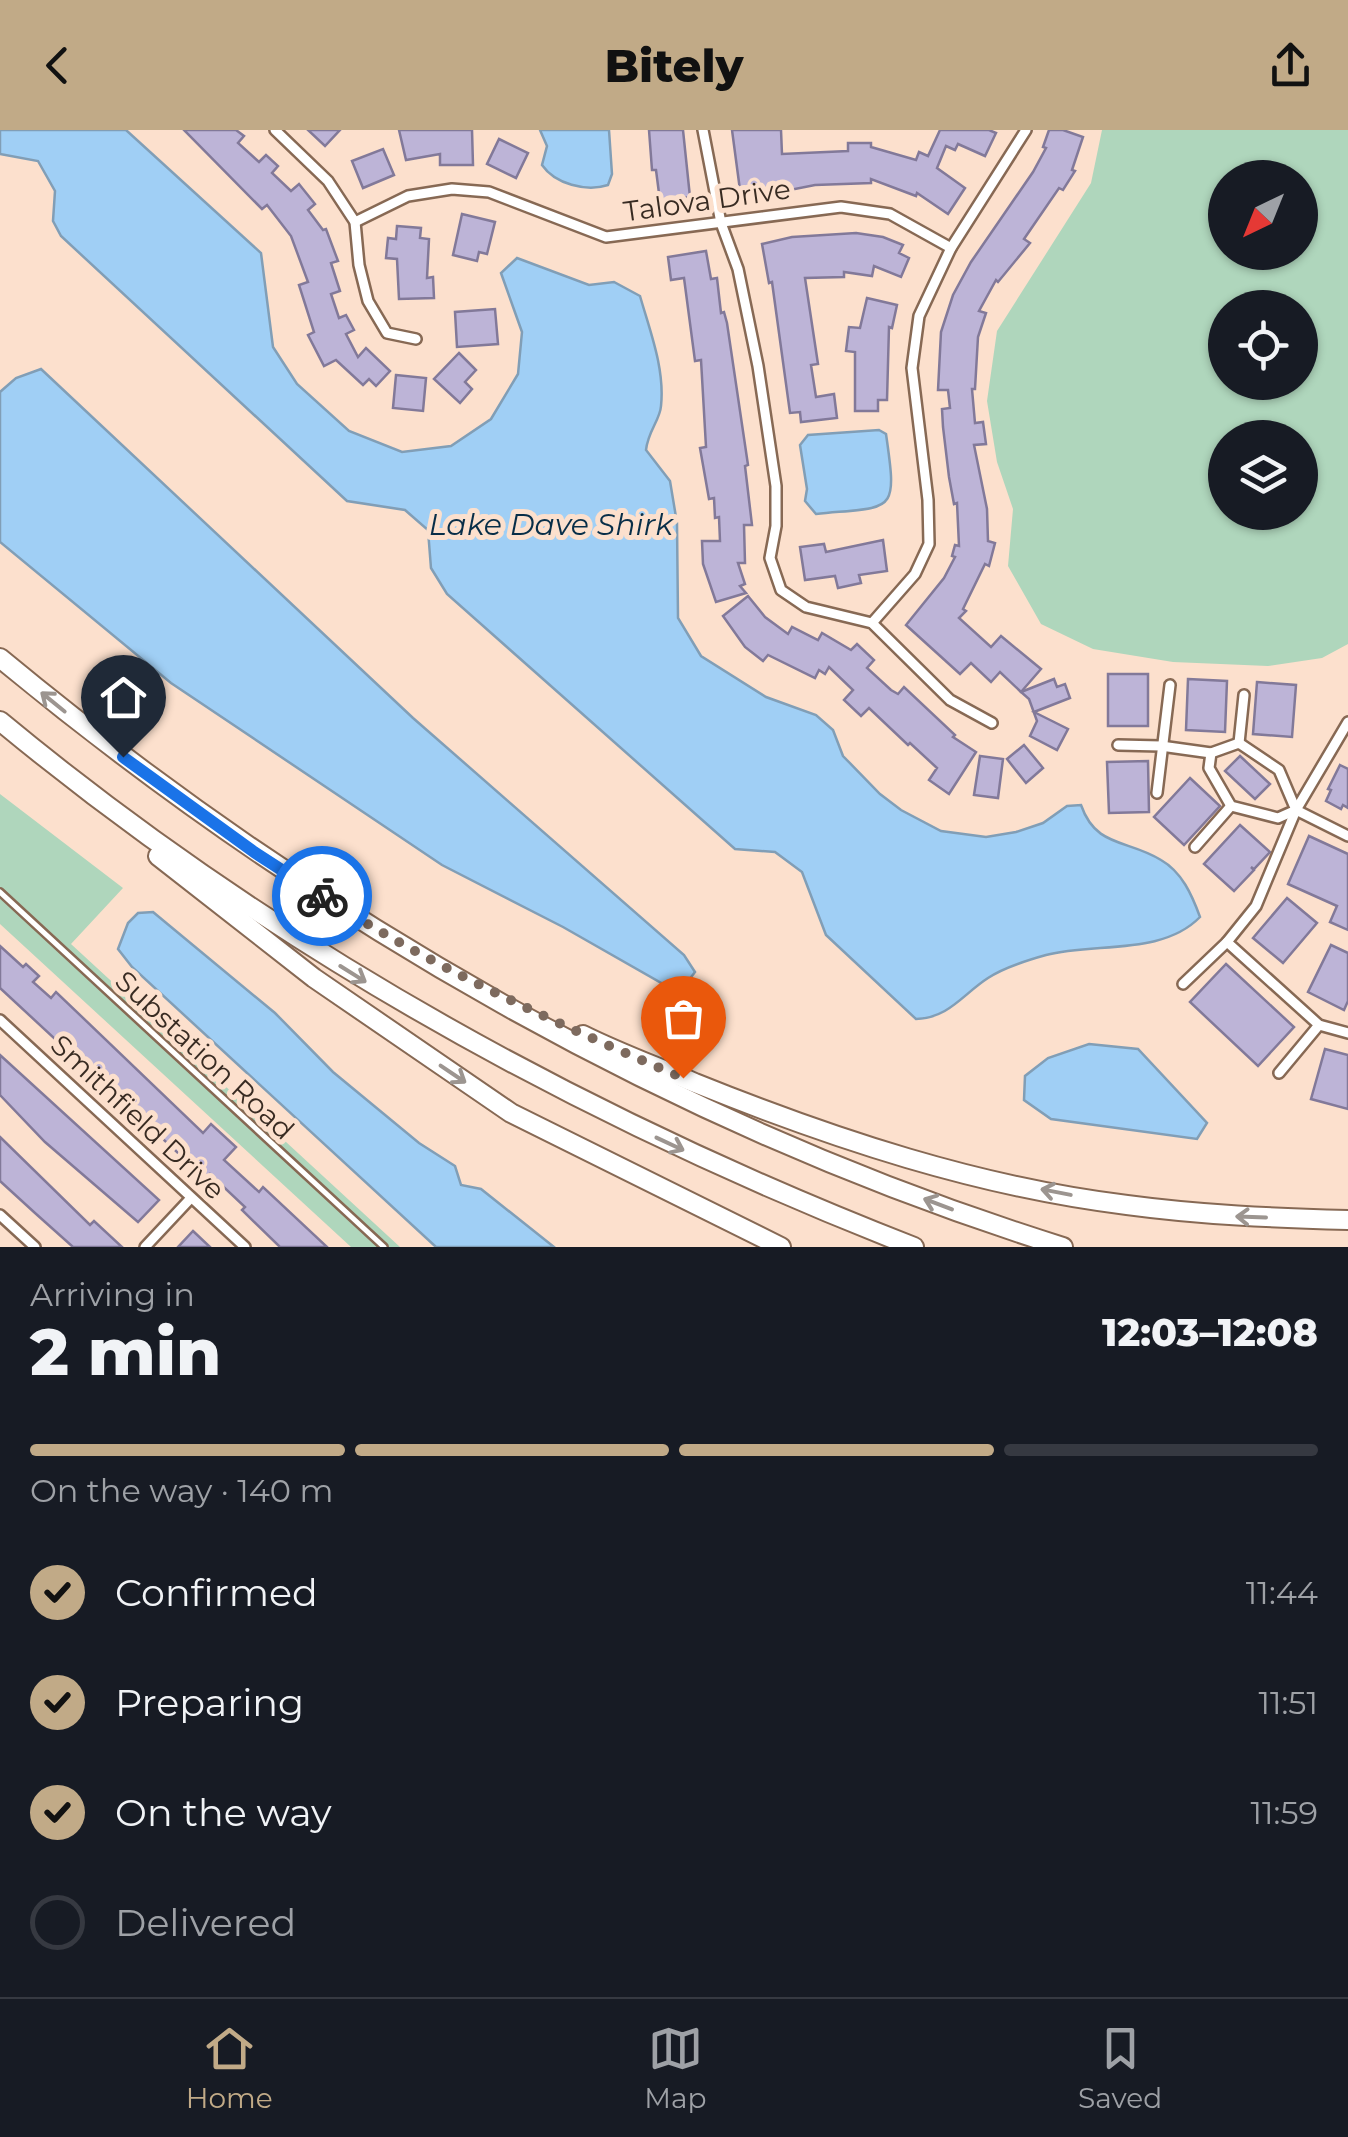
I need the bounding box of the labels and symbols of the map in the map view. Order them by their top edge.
north arrow [1208,160,1318,270]
street label: Talova Drive [621,171,793,229]
water label: Lake Dave Shirk [429,506,674,543]
pin [81,655,166,758]
one-way arrow [40,692,67,713]
courier [272,846,372,946]
street label: Substation Road [109,963,301,1147]
one-way arrow [338,963,367,984]
pin [641,976,726,1079]
street label: Smithfield Drive [44,1028,232,1206]
one-way arrow [438,1063,466,1084]
one-way arrow [654,1136,684,1155]
one-way arrow [1040,1182,1072,1201]
one-way arrow [923,1194,954,1212]
one-way arrow [1235,1207,1267,1226]

